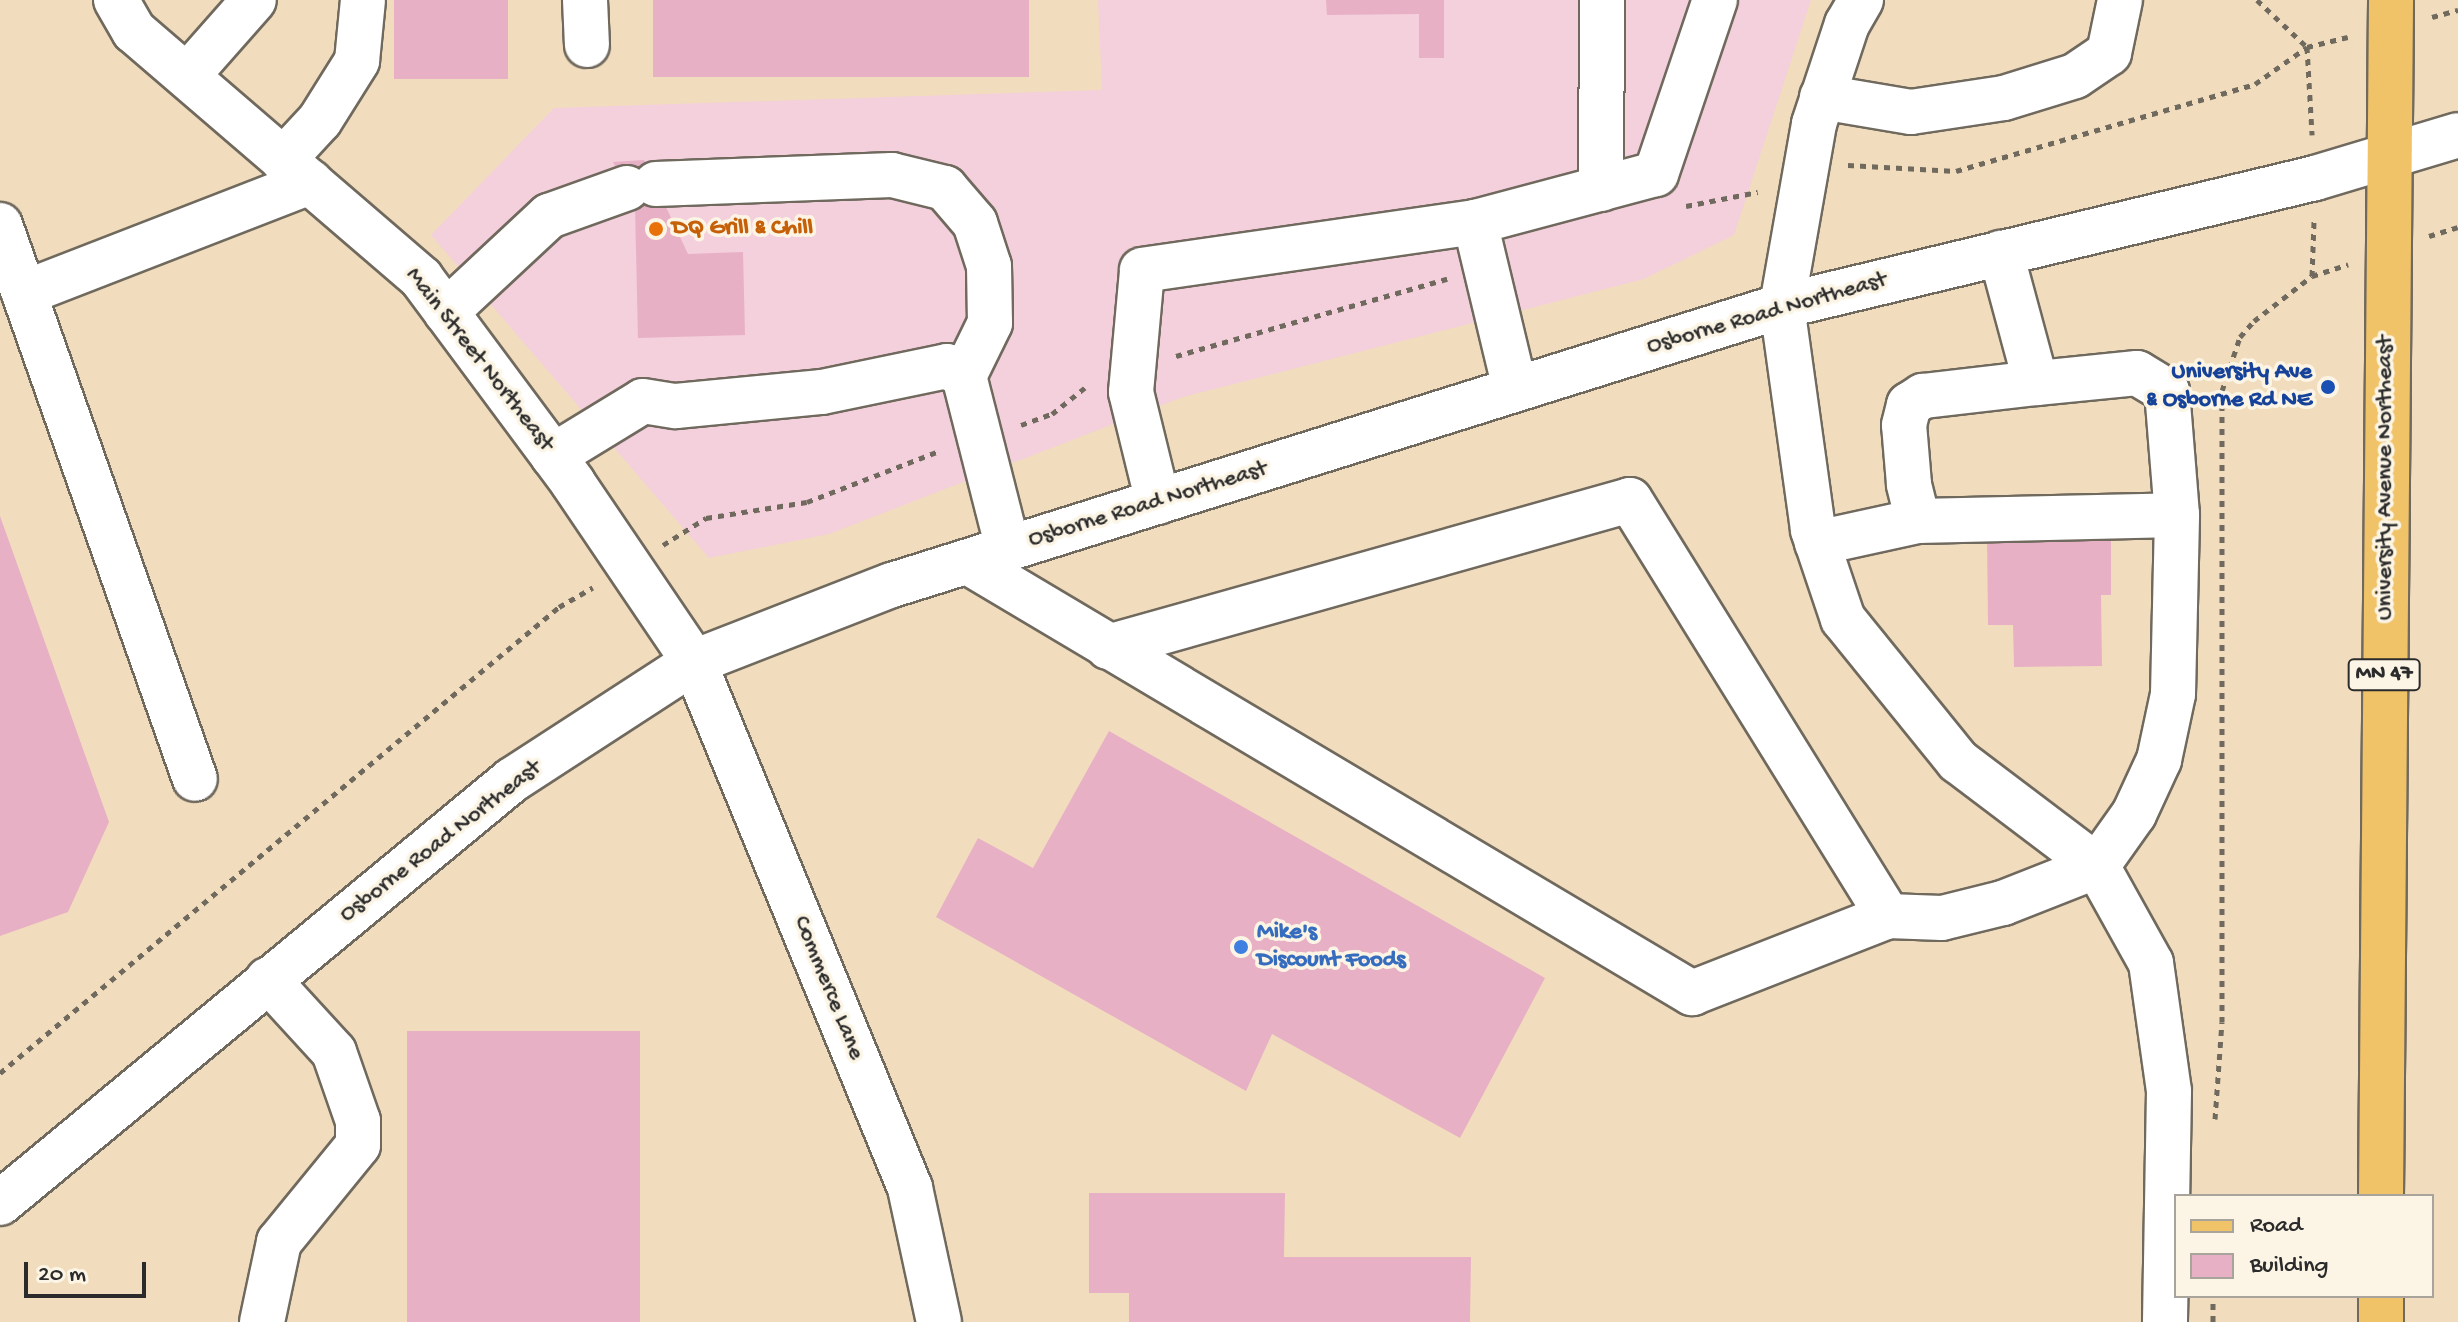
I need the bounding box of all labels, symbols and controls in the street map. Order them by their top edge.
place label: DQ Grill & Chill [672,215,813,243]
marker: DQ Grill & Chill [647,220,665,238]
street label: Main Street Northeast [398,262,560,458]
street label: Osborne Road Northeast [1644,266,1890,362]
street label: University Avenue Northeast [2372,336,2400,620]
place label: University Ave & Osborne Rd NE [2146,359,2312,415]
marker: University Ave & Osborne Rd NE [2319,378,2337,396]
street label: Osborne Road Northeast [1025,455,1271,555]
road number: MN 47 [2346,657,2422,693]
street label: Osborne Road Northeast [334,754,548,930]
street label: Commerce Lane [786,912,870,1064]
place label: Mike's Discount Foods [1257,919,1406,975]
marker: Mike's Discount Foods [1232,938,1250,956]
legend [2174,1194,2434,1298]
text: Road [2250,1212,2302,1241]
scale bar [28,1246,150,1296]
text: Building [2250,1252,2328,1281]
text: 20 m [38,1261,86,1290]

